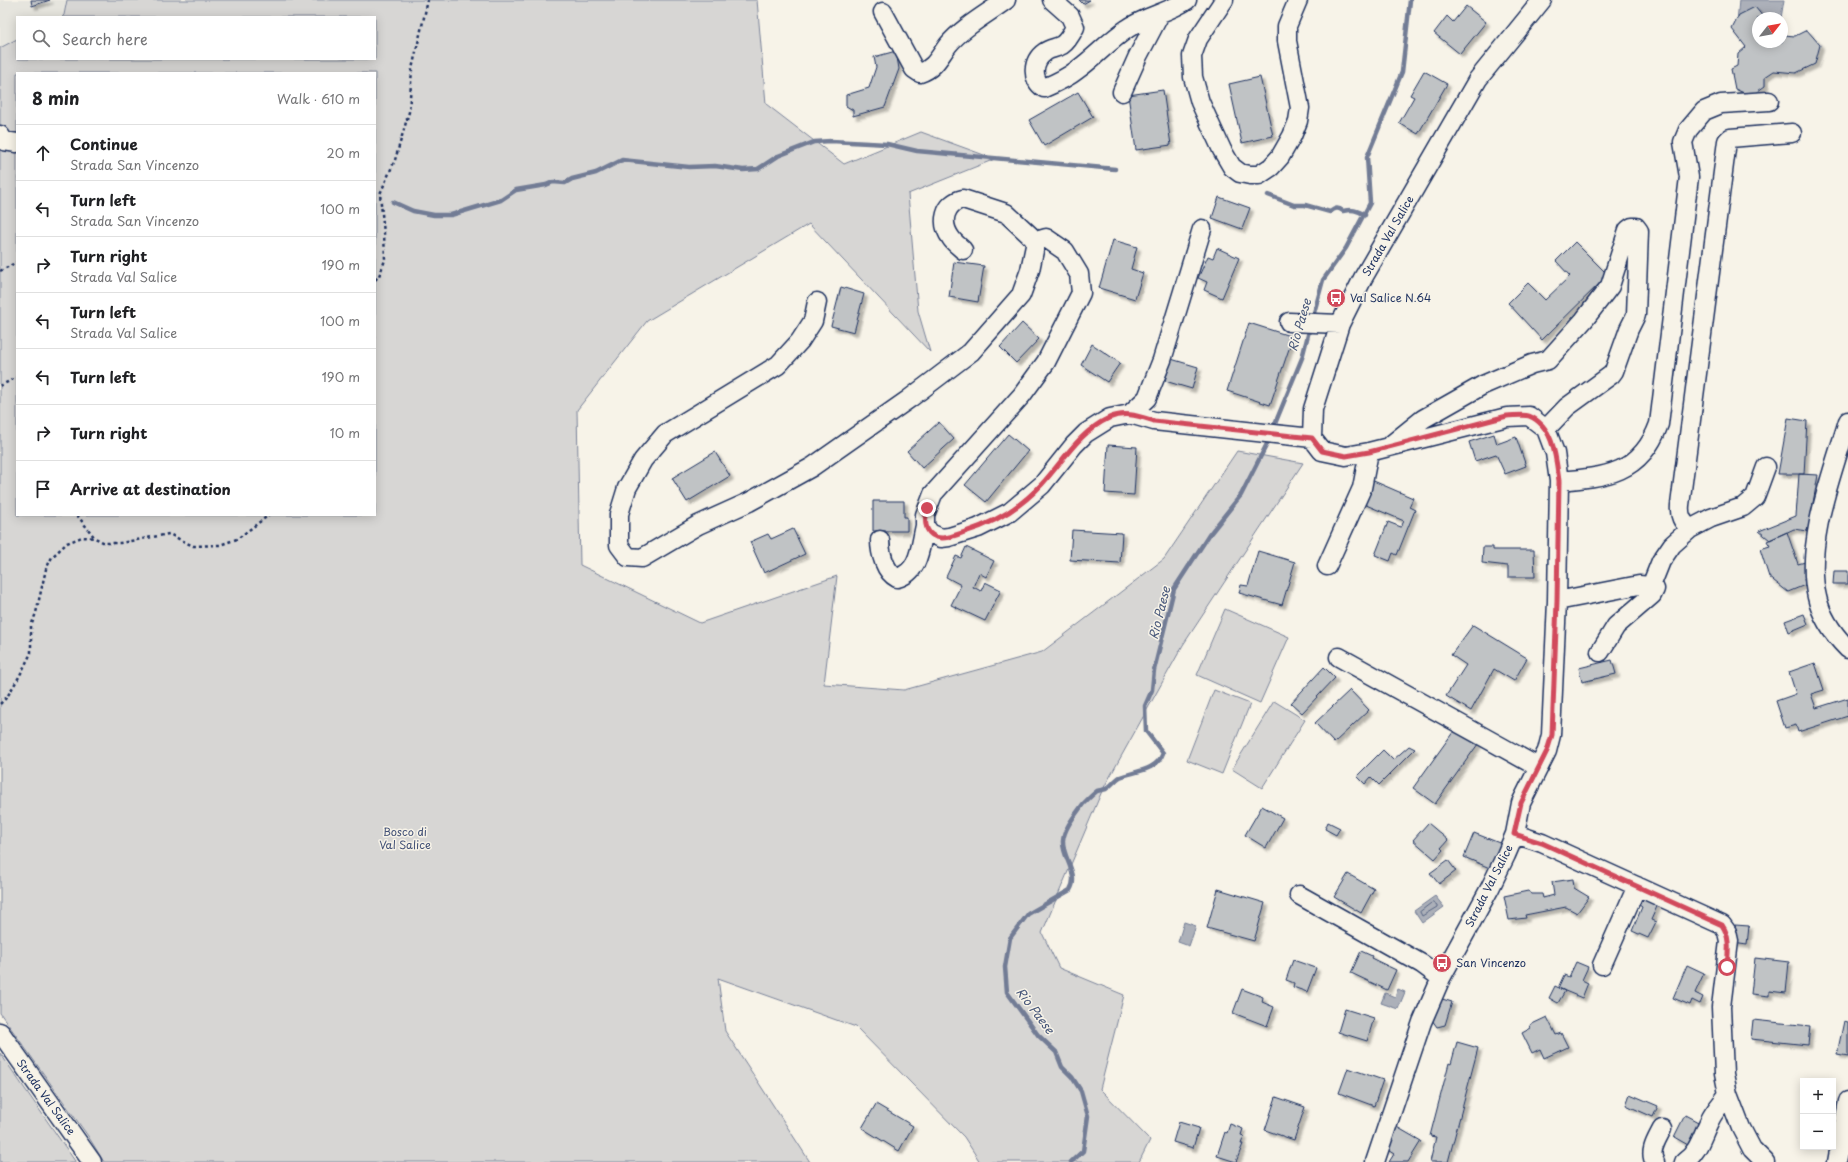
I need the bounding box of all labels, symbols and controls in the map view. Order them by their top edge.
north arrow [1752,12,1788,48]
search box [16,16,376,60]
icon: search [30,27,52,49]
text: Search here [62,27,148,50]
text: 8 min [32,85,80,111]
text: Walk · 610 m [277,89,360,108]
text: Continue [70,132,138,155]
icon: ahead [32,142,54,164]
text: 20 m [326,143,360,162]
text: Strada San Vincenzo [70,155,199,174]
text: Turn left [70,188,136,211]
street label: Strada Val Salice [1358,192,1418,279]
icon: left [32,198,54,220]
text: 100 m [320,199,360,218]
text: Strada San Vincenzo [70,211,199,230]
text: Turn right [70,244,147,267]
icon: right [32,254,54,276]
text: 190 m [321,255,360,274]
text: Strada Val Salice [70,267,177,286]
bus stop icon: Val Salice N.64 [1325,287,1347,309]
place label: Val Salice N.64 [1350,289,1431,306]
water label: Rio Paese [1283,296,1315,353]
text: Turn left [70,300,136,323]
icon: left [32,310,54,332]
text: 100 m [320,311,360,330]
text: Strada Val Salice [70,323,177,342]
text: Turn left [70,365,136,388]
icon: left [32,366,54,388]
text: 190 m [321,367,360,386]
text: Turn right [70,421,147,444]
icon: right [32,422,54,444]
text: 10 m [330,423,360,442]
text: Arrive at destination [70,477,231,500]
icon: arrive [32,478,54,500]
route end [918,499,936,517]
water label: Rio Paese [1144,584,1174,641]
park label: Bosco di Val Salice [379,823,431,853]
street label: Strada Val Salice [1460,841,1517,930]
bus stop icon: San Vincenzo [1431,952,1453,974]
place label: San Vincenzo [1456,954,1526,971]
route start [1718,958,1736,976]
water label: Rio Paese [1012,983,1059,1038]
street label: Strada Val Salice [13,1055,80,1139]
map controls [1800,1078,1836,1150]
button: + [1800,1078,1836,1114]
button: − [1800,1114,1836,1150]

